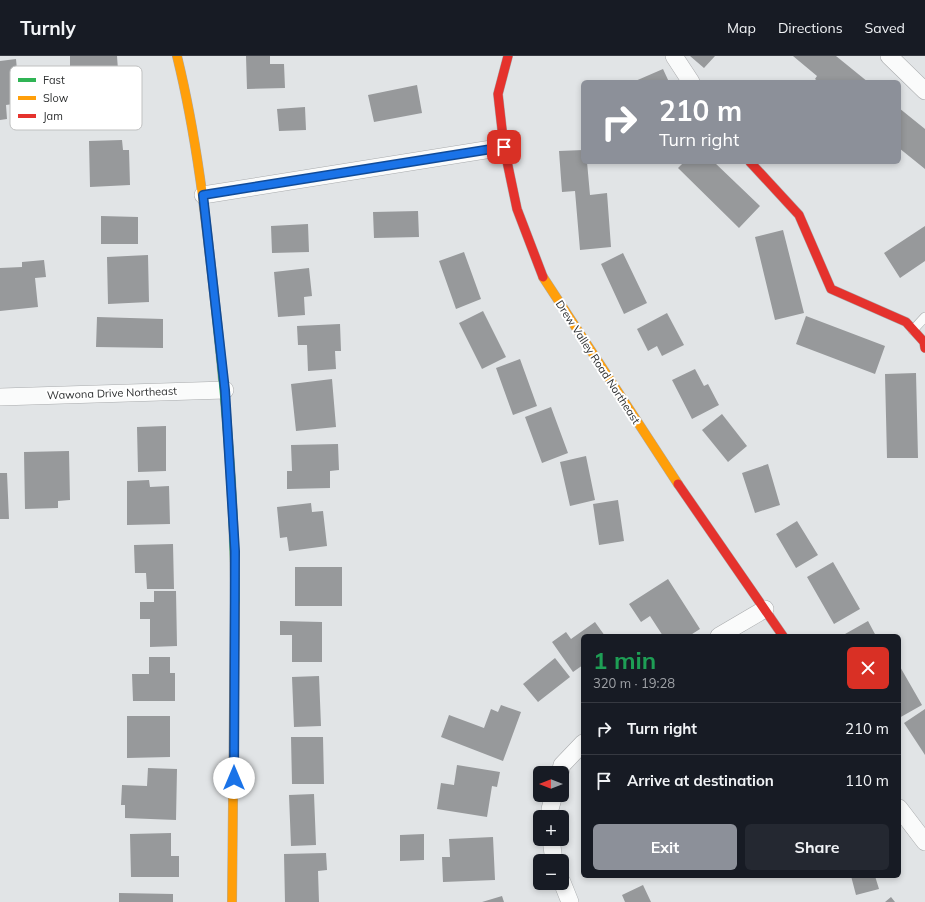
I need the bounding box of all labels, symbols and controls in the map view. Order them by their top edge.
text: Turnly [20,16,76,40]
text: Map [727,19,756,37]
text: Directions [778,19,843,37]
text: Saved [865,19,905,37]
legend [10,66,142,130]
text: Fast [43,73,65,87]
text: Slow [43,91,69,105]
text: 210 m [659,93,742,128]
icon: right [593,96,645,148]
text: Jam [43,109,63,123]
text: Turn right [659,128,739,151]
pin [487,130,521,164]
icon: arrive [493,136,515,158]
street label: Drew Valley Road Northeast [553,297,643,427]
street label: Wawona Drive Northeast [47,384,177,402]
text: 1 min [593,645,656,675]
button: close [847,647,889,689]
text: 320 m · 19:28 [593,675,675,691]
icon: right [593,718,615,740]
text: Turn right [627,719,697,738]
text: 210 m [845,719,889,738]
position arrow [213,757,255,799]
north arrow [533,766,569,802]
map controls [533,766,569,890]
icon: arrive [593,770,615,792]
text: Arrive at destination [627,771,774,790]
text: 110 m [845,771,889,790]
button: + [533,810,569,846]
button: Exit [593,824,737,870]
button: Share [745,824,889,870]
button: − [533,854,569,890]

